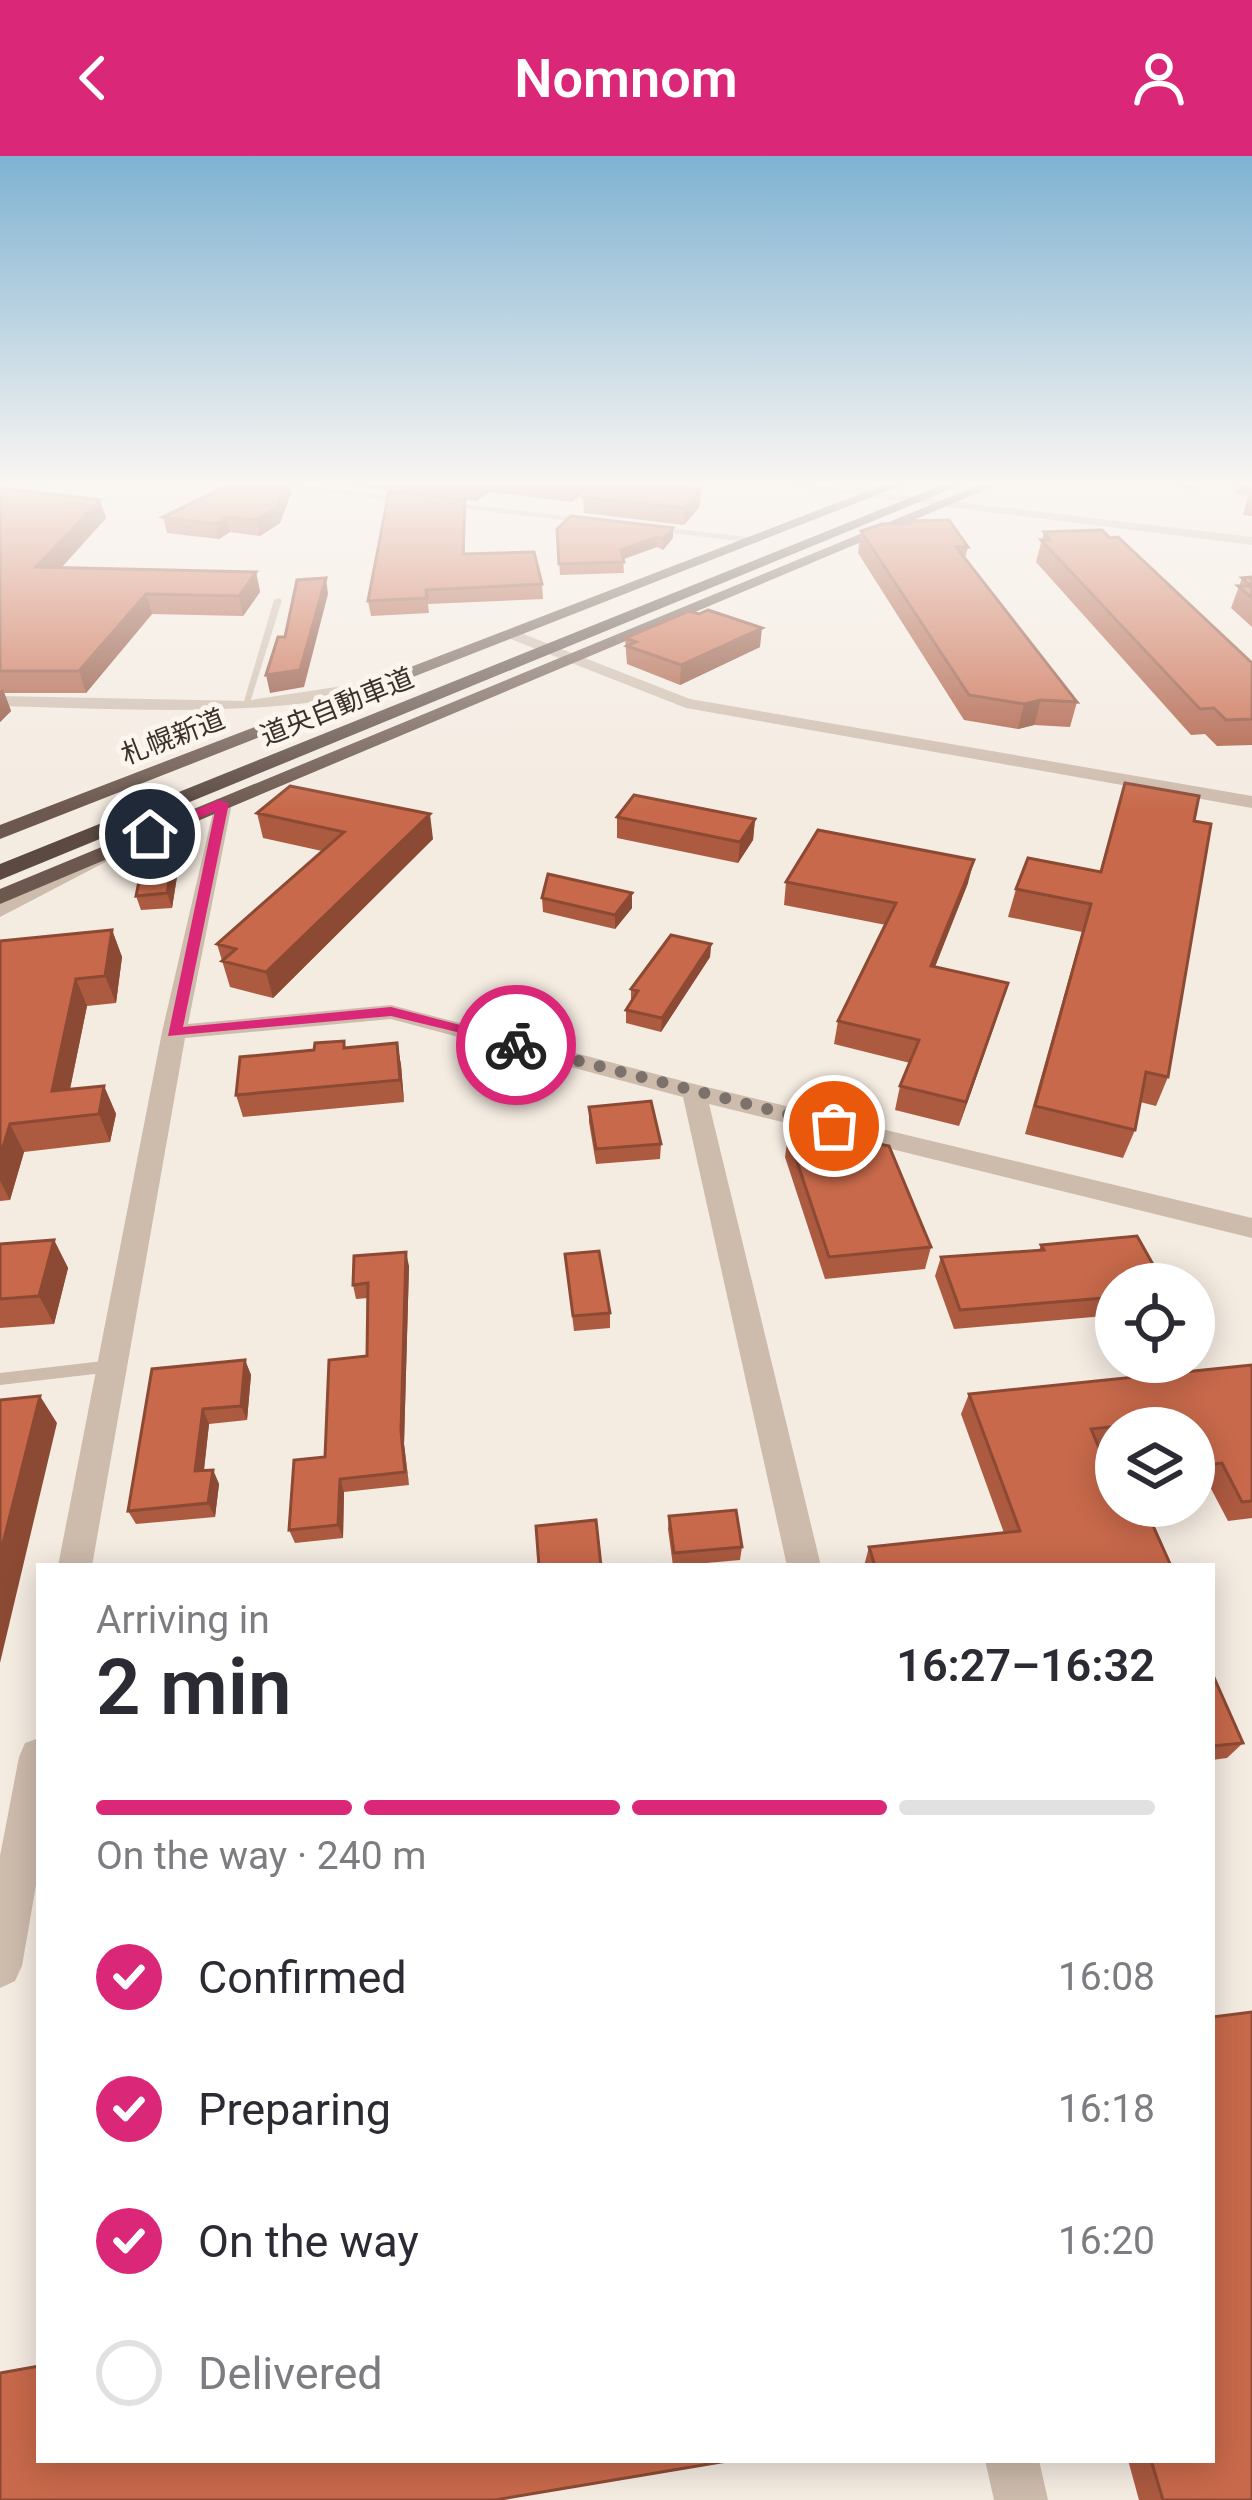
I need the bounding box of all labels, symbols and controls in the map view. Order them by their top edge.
icon: back [60,45,126,111]
icon: person [1126,45,1192,111]
text: Nomnom [514,47,738,110]
street label: 道央自動車道 [256,662,418,752]
street label: 札幌新道 [117,703,229,771]
pin [99,783,201,885]
icon: home [117,801,183,867]
courier [456,985,576,1105]
icon: bike [483,1012,549,1078]
pin [783,1075,885,1177]
icon: bag [801,1093,867,1159]
map controls [1095,1263,1215,1527]
button: locate [1095,1263,1215,1383]
button: layers [1095,1407,1215,1527]
text: Arriving in [96,1597,270,1643]
text: 16:27–16:32 [896,1639,1155,1692]
text: 2 min [96,1642,292,1733]
text: On the way · 240 m [96,1833,427,1879]
icon: check [96,1944,162,2010]
text: Confirmed [198,1951,407,2004]
text: 16:08 [1058,1954,1155,2000]
icon: check [96,2076,162,2142]
text: Preparing [198,2083,391,2136]
text: 16:18 [1058,2086,1155,2132]
icon: check [96,2208,162,2274]
text: On the way [198,2215,419,2268]
text: 16:20 [1058,2218,1155,2264]
text: Delivered [198,2347,383,2400]

